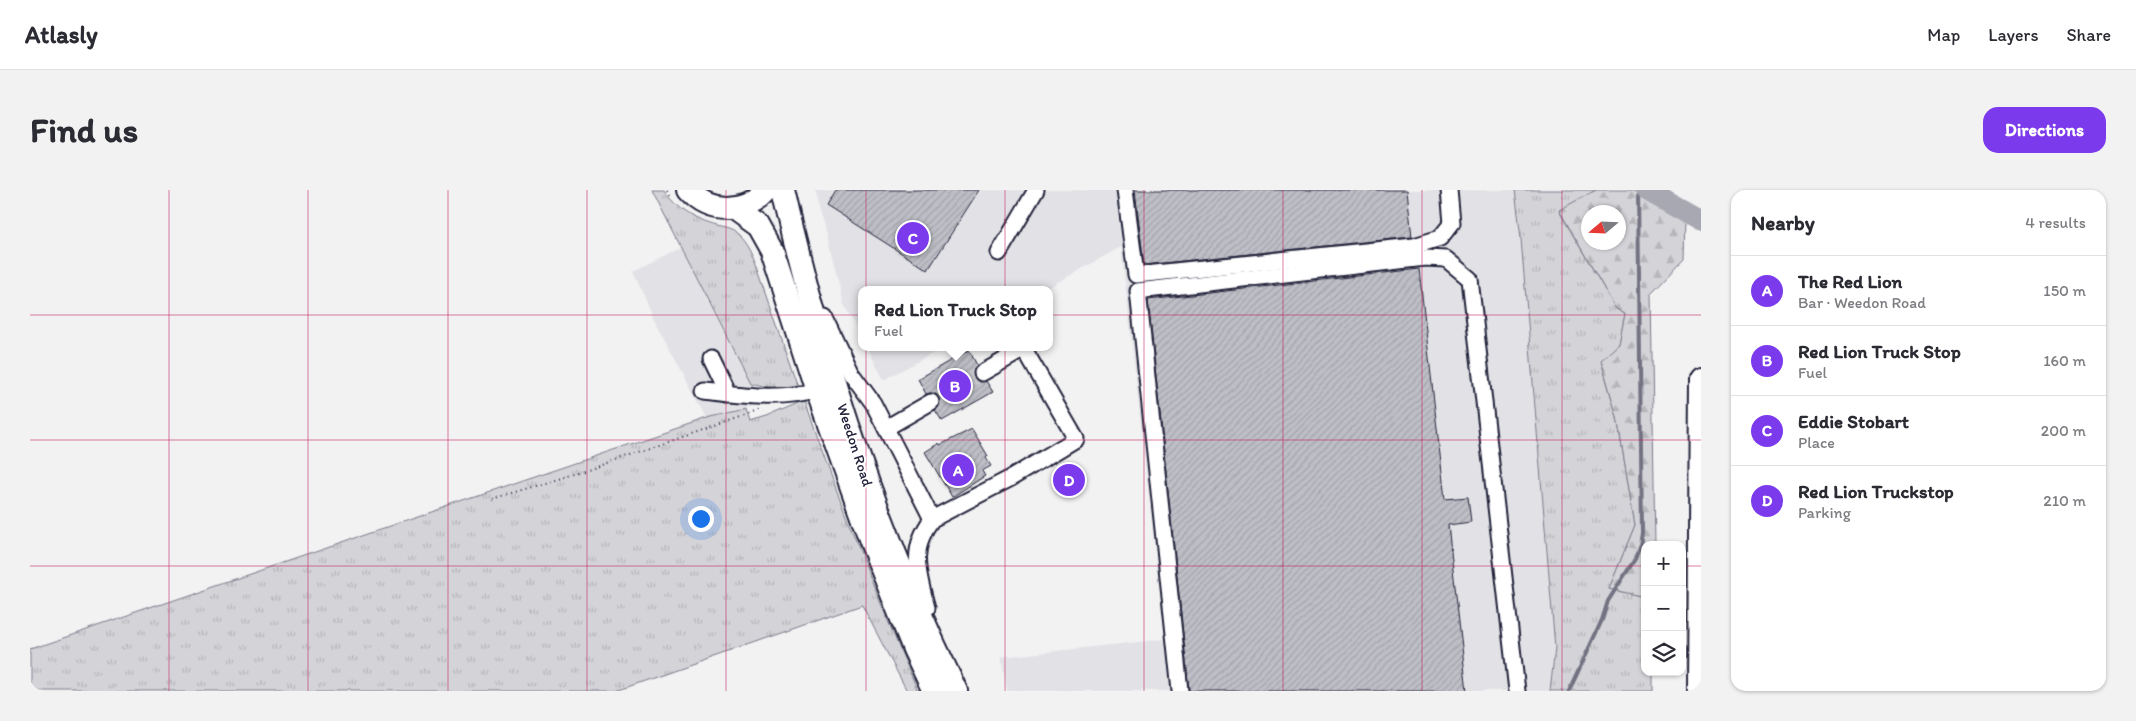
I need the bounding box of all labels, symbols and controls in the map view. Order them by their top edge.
text: Atlasly [25,20,98,49]
text: Map [1927,24,1960,46]
text: Layers [1988,24,2038,46]
text: Share [2066,24,2111,46]
button: Directions [1983,107,2106,153]
text: Find us [30,109,138,151]
north arrow [1581,205,1626,250]
text: Nearby [1751,210,1815,235]
text: 4 results [2025,213,2086,232]
pin: C [897,219,929,257]
text: The Red Lion [1798,270,1902,293]
text: A [1762,281,1772,300]
text: 150 m [2043,281,2086,300]
popup [858,286,1053,351]
text: Bar · Weedon Road [1798,293,1926,312]
text: Red Lion Truck Stop [874,298,1037,321]
text: Fuel [874,321,903,340]
text: Red Lion Truck Stop [1798,340,1961,363]
text: B [1762,351,1772,370]
text: 160 m [2043,351,2086,370]
text: Fuel [1798,363,1827,382]
pin: B [939,367,971,405]
street label: Weedon Road [833,401,877,489]
text: Eddie Stobart [1798,410,1909,433]
text: C [1762,421,1772,440]
text: 200 m [2041,421,2086,440]
text: Place [1798,433,1835,452]
pin: A [942,451,974,489]
pin: D [1053,461,1085,499]
text: Red Lion Truckstop [1798,480,1954,503]
text: D [1762,491,1772,510]
text: 210 m [2043,491,2086,510]
text: Parking [1798,503,1851,522]
your location [688,506,714,532]
map controls [1641,541,1686,676]
button: + [1641,541,1686,586]
button: − [1641,586,1686,631]
button: layers [1641,631,1686,676]

